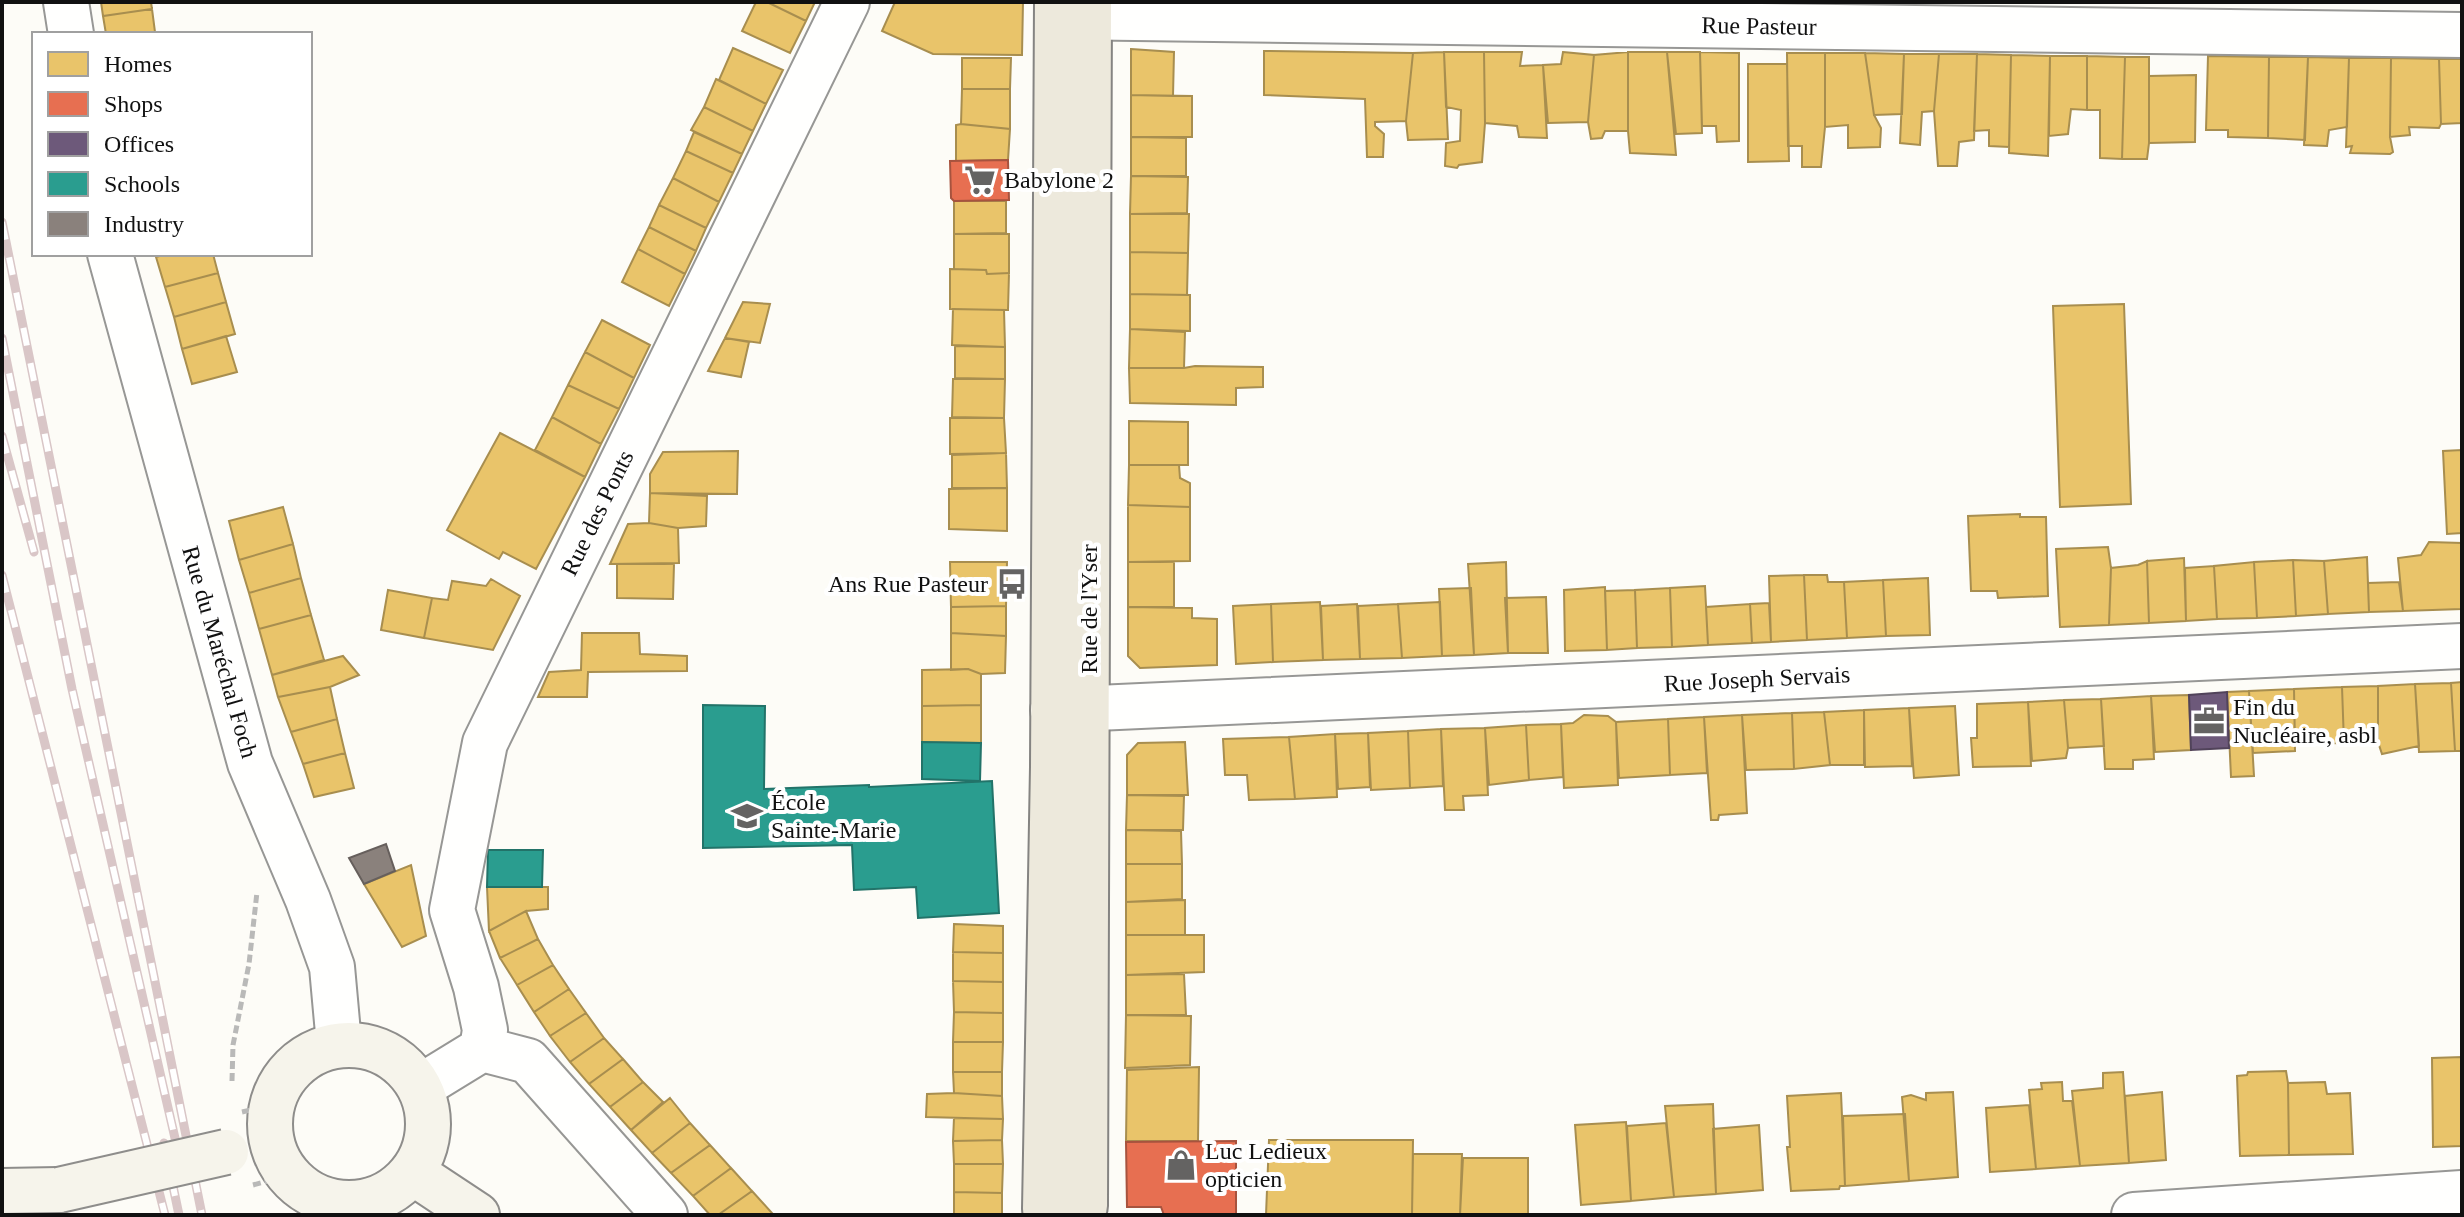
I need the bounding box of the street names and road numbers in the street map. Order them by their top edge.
street label: Rue Pasteur [1701,12,1817,40]
street label: Rue des Ponts [556,446,638,580]
street label: Rue du Maréchal Foch [177,543,263,761]
street label: Rue de l'Yser [1076,544,1102,674]
street label: Rue Joseph Servais [1663,661,1851,697]

